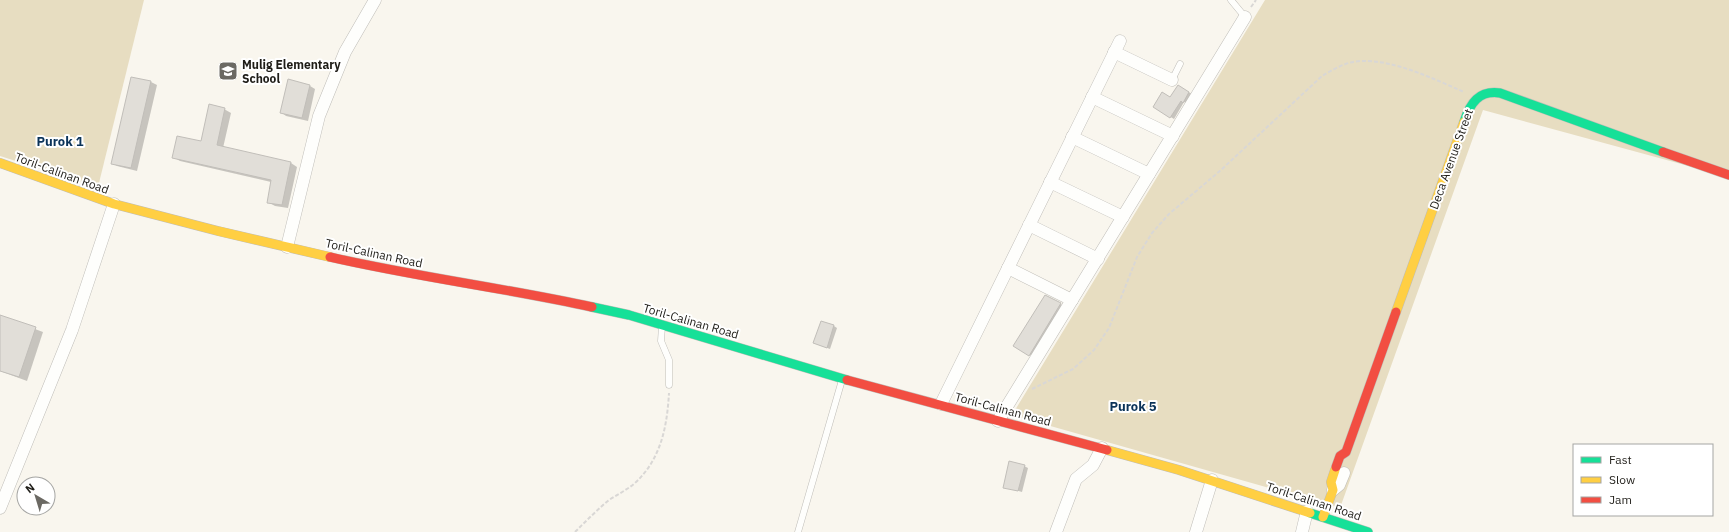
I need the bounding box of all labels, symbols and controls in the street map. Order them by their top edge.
place label: Mulig Elementary School [242,57,341,86]
school or university icon: Mulig Elementary School [217,60,239,82]
street label: Deca Avenue Street [1426,107,1476,211]
district label: Purok 1 [36,133,84,150]
street label: Toril-Calinan Road [13,149,111,197]
street label: Toril-Calinan Road [324,235,424,271]
street label: Toril-Calinan Road [641,300,741,342]
street label: Toril-Calinan Road [953,389,1053,429]
district label: Purok 5 [1109,398,1157,415]
legend [1573,444,1713,516]
text: Fast [1609,452,1632,467]
text: Slow [1609,472,1635,487]
north arrow [16,476,56,516]
street label: Toril-Calinan Road [1265,479,1363,523]
text: N [22,480,37,496]
text: Jam [1609,492,1632,507]

